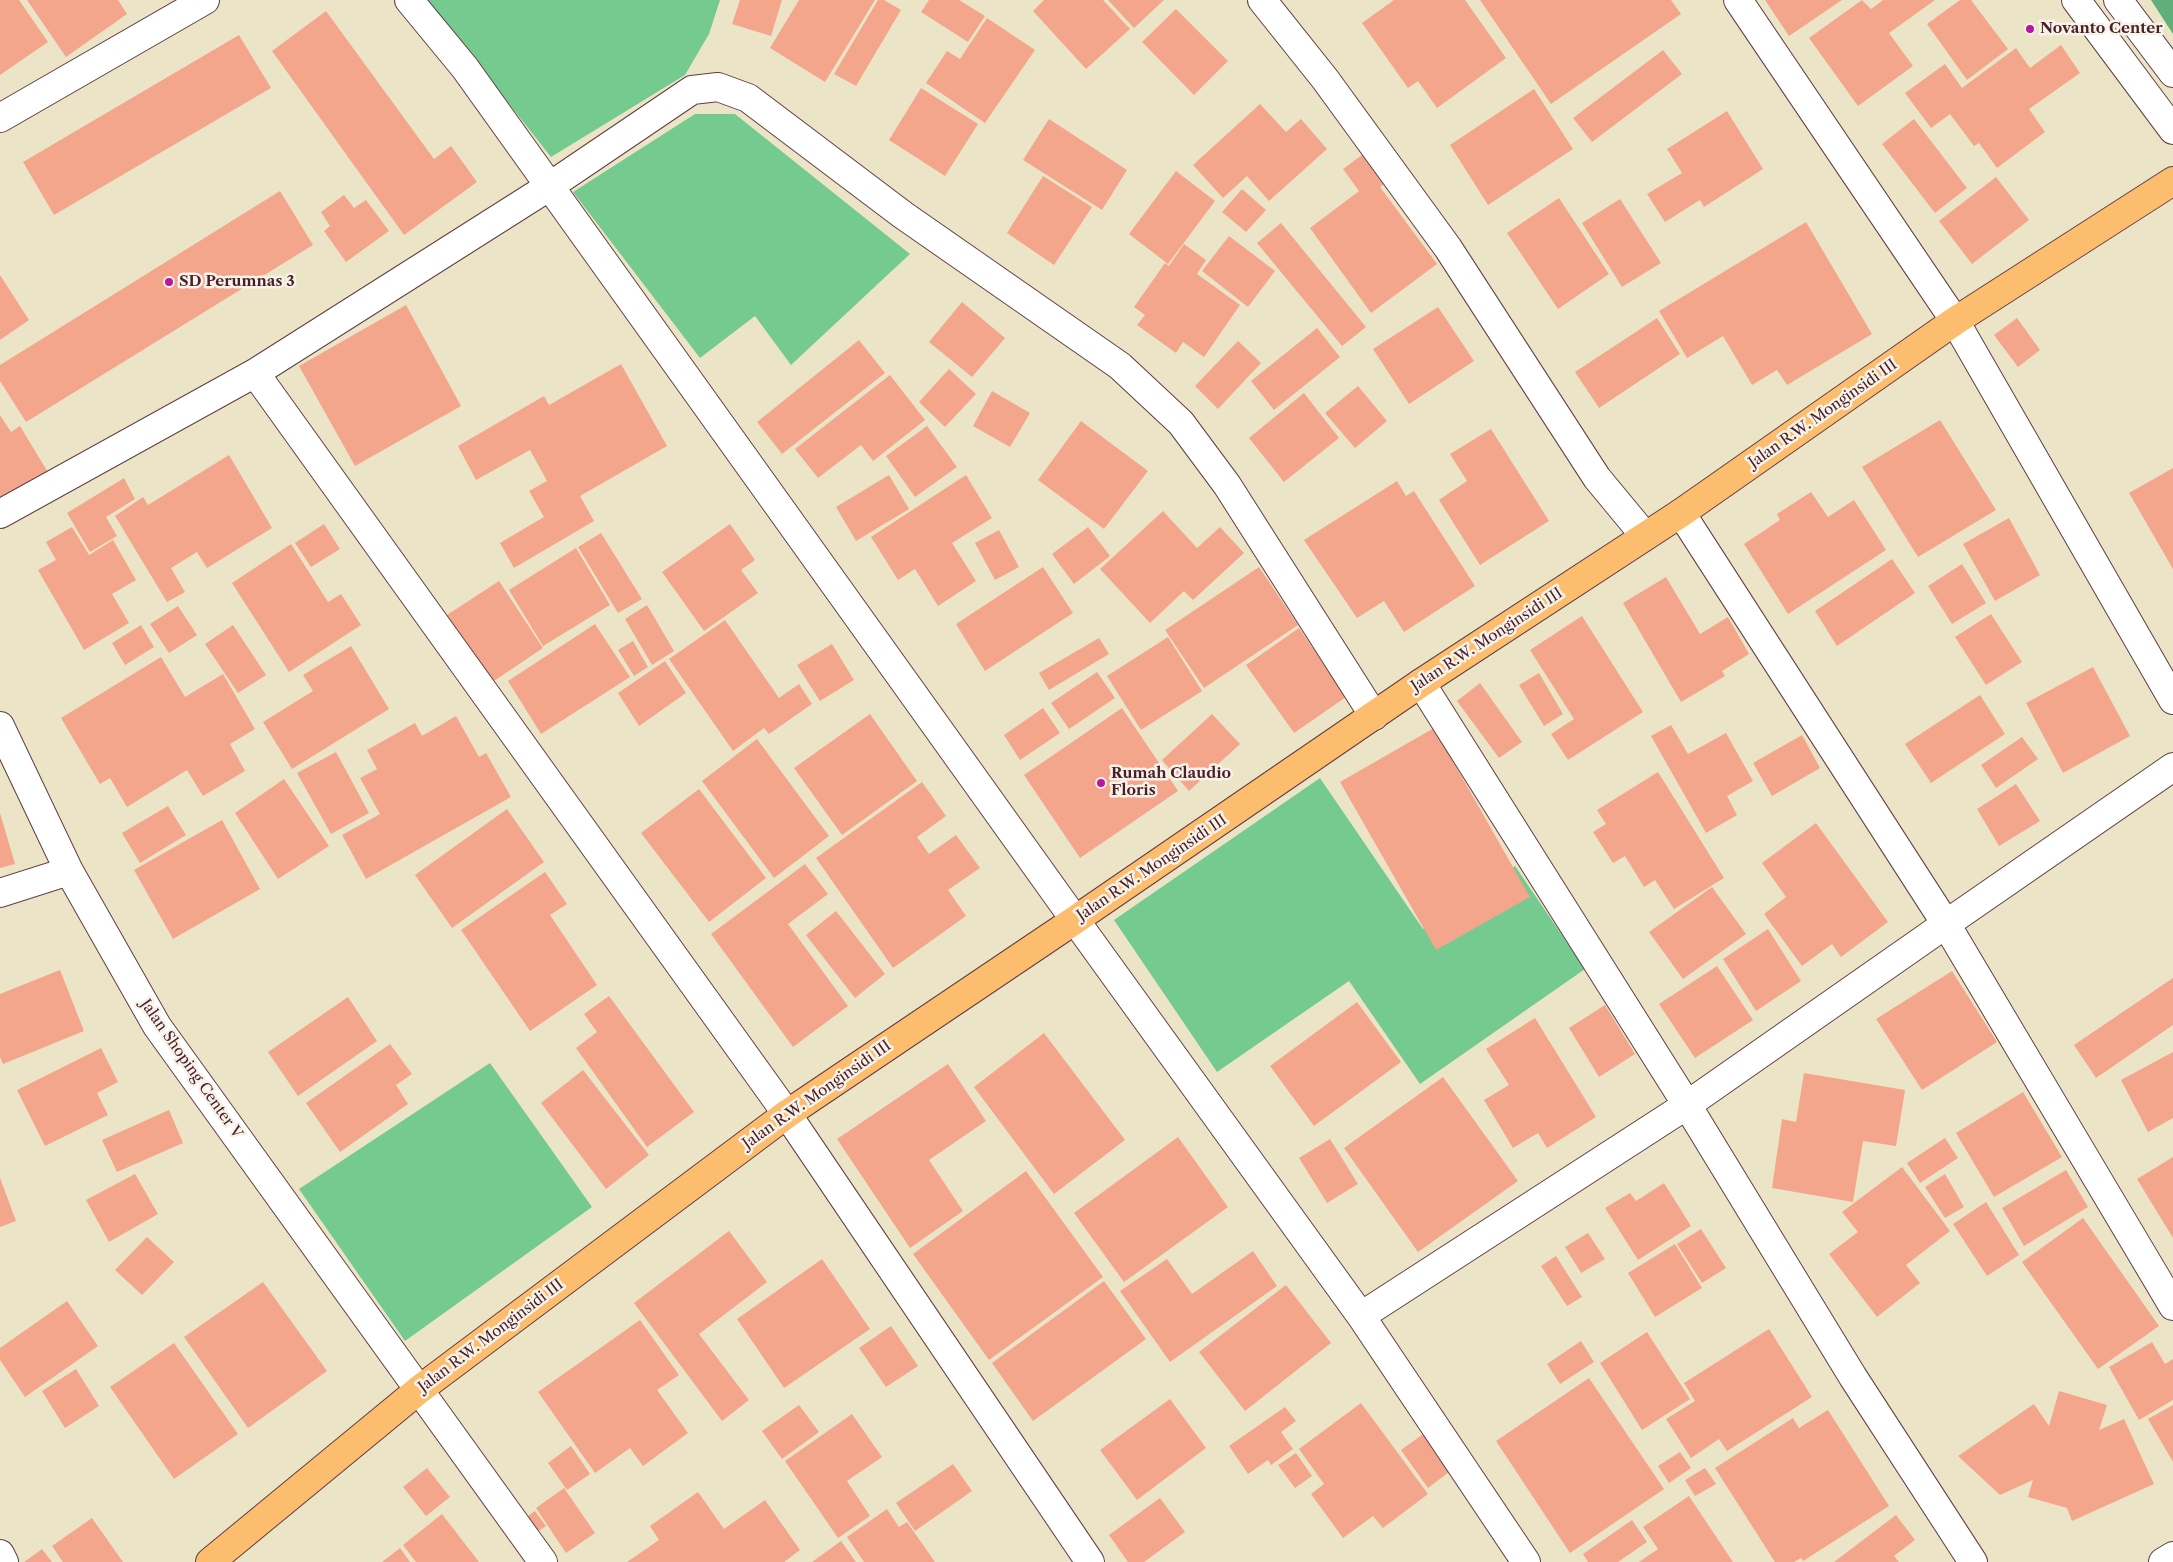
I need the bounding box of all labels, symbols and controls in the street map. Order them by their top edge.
place label: Novanto Center [2040,20,2163,38]
marker: Novanto Center [2024,23,2036,35]
place label: SD Perumnas 3 [179,273,295,291]
marker: SD Perumnas 3 [163,276,175,288]
street label: Jalan R.W. Monginsidi III [1745,356,1901,472]
street label: Jalan R.W. Monginsidi III [1408,584,1566,696]
place label: Rumah Claudio Floris [1111,765,1231,800]
marker: Rumah Claudio Floris [1095,777,1107,789]
street label: Jalan R.W. Monginsidi III [1074,811,1230,925]
street label: Jalan Shoping Center V [136,996,246,1142]
street label: Jalan R.W. Monginsidi III [739,1037,895,1153]
street label: Jalan R.W. Monginsidi III [415,1276,567,1396]

